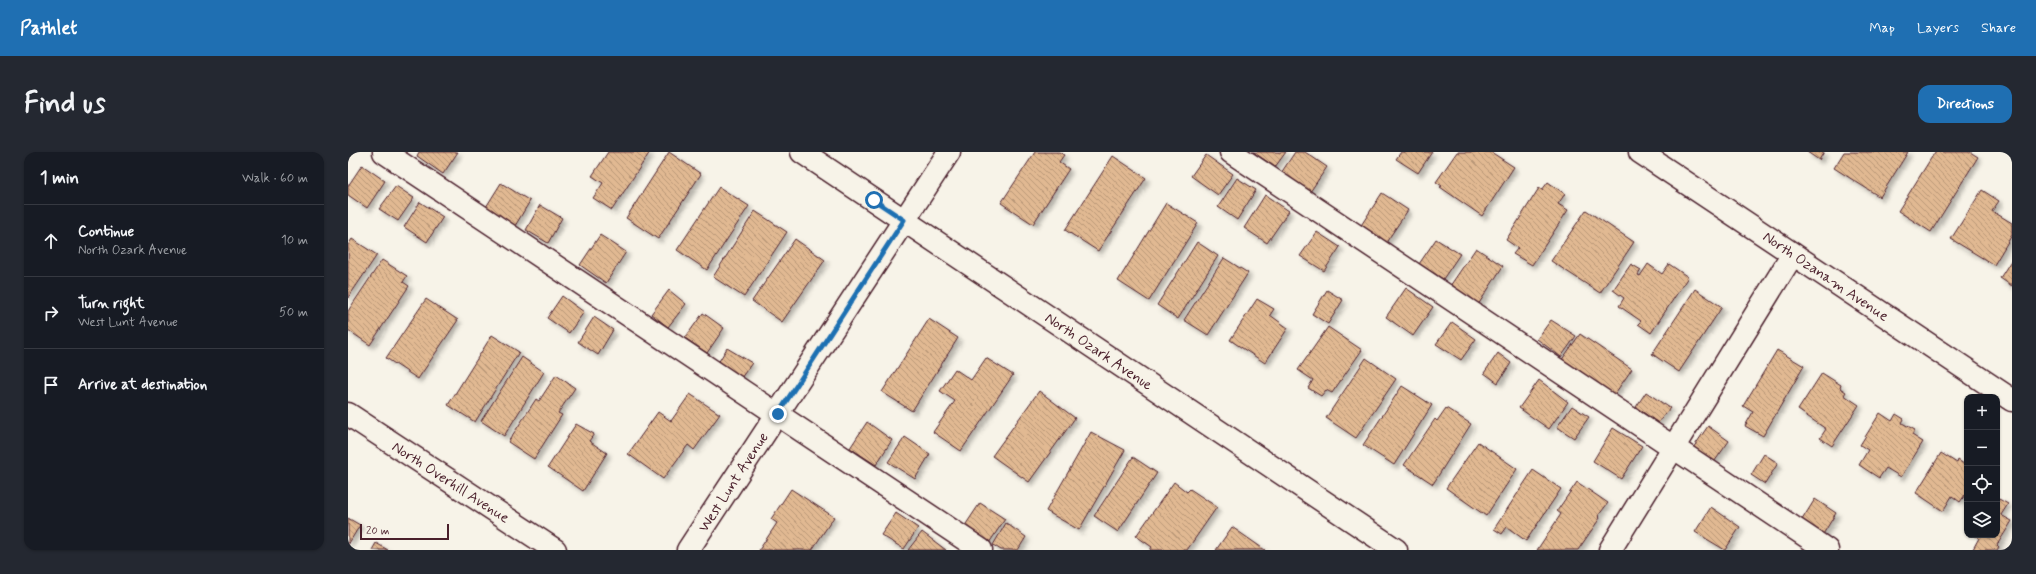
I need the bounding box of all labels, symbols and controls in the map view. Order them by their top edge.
text: Pathlet [20,16,77,41]
text: Map [1869,19,1895,37]
text: Layers [1917,19,1959,37]
text: Share [1981,19,2016,37]
button: Directions [1918,85,2012,123]
text: Find us [24,86,105,123]
text: 1 min [40,167,79,189]
text: Walk · 60 m [242,170,308,187]
route start [865,191,883,209]
text: Continue [78,222,134,242]
street label: North Ozanam Avenue [1759,227,1892,326]
icon: ahead [40,230,62,252]
text: 10 m [281,232,308,249]
text: North Ozark Avenue [78,242,187,259]
text: Turn right [78,294,145,314]
icon: right [40,302,62,324]
text: 50 m [279,304,308,321]
street label: North Ozark Avenue [1041,308,1156,395]
text: West Lunt Avenue [78,314,178,331]
icon: arrive [40,374,62,396]
text: Arrive at destination [78,375,207,395]
map controls [1964,394,2000,538]
button: + [1964,394,2000,430]
route end [769,405,787,423]
street label: West Lunt Avenue [694,429,774,536]
button: − [1964,430,2000,466]
street label: North Overhill Avenue [388,437,513,528]
button: locate [1964,466,2000,502]
button: layers [1964,502,2000,538]
scale bar [360,522,449,541]
text: 20 m [366,524,389,538]

